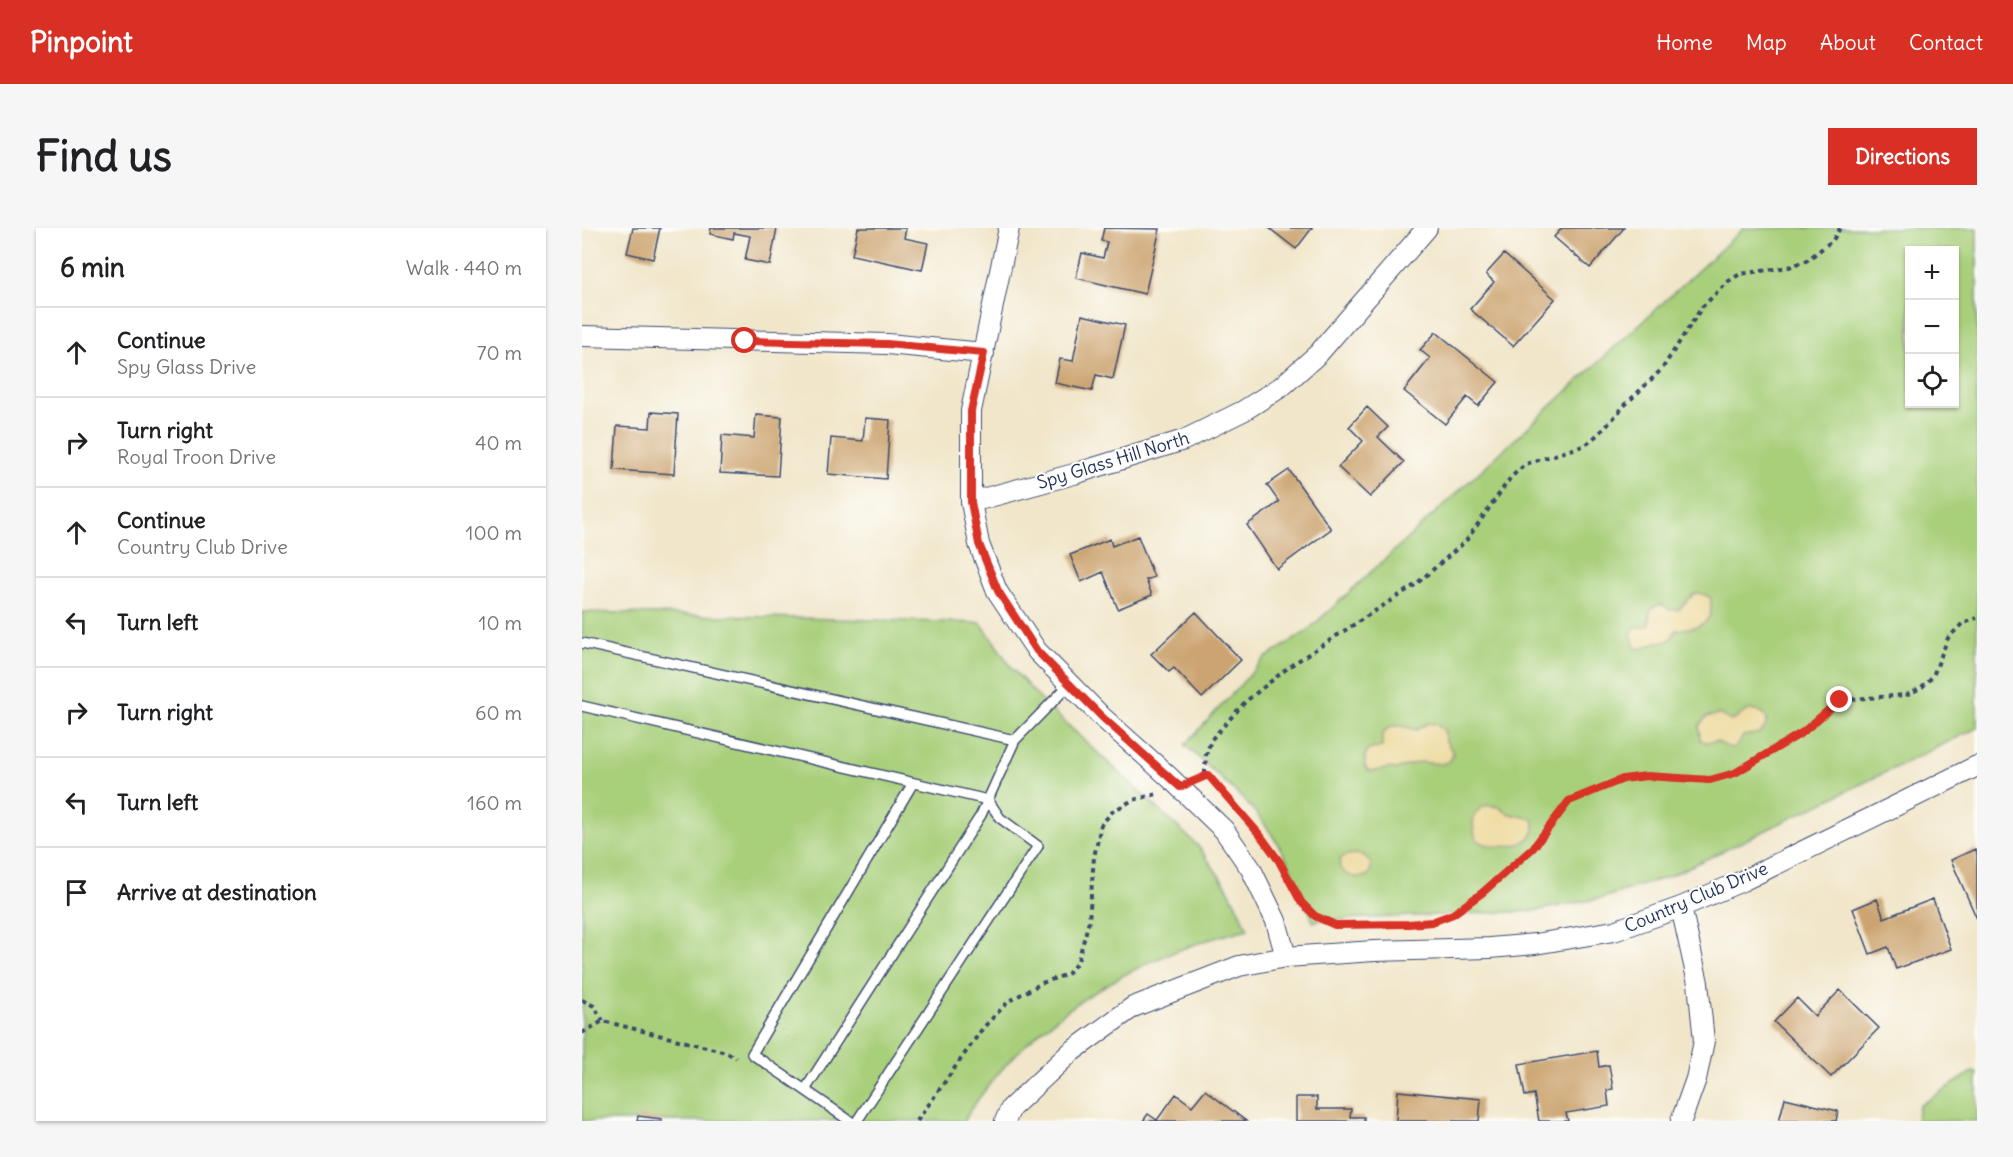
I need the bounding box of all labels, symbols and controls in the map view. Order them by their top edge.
text: Pinpoint [30,24,133,60]
text: Home [1656,29,1713,56]
text: Map [1746,29,1787,56]
text: About [1820,29,1876,56]
text: Contact [1909,29,1983,56]
button: Directions [1828,128,1977,185]
text: Find us [36,130,172,182]
map controls [1905,246,1959,408]
button: + [1905,246,1959,300]
text: 6 min [60,251,125,284]
text: Walk · 440 m [406,255,522,280]
button: − [1905,300,1959,354]
text: Continue [117,326,206,354]
route start [731,327,757,353]
icon: ahead [60,336,93,369]
text: 70 m [477,340,522,365]
text: Spy Glass Drive [117,354,256,379]
button: locate [1905,354,1959,408]
text: Turn right [117,416,213,444]
icon: right [60,426,93,459]
street label: Spy Glass Hill North [1034,426,1192,494]
text: 40 m [475,430,522,455]
text: Royal Troon Drive [117,444,276,469]
text: Continue [117,506,206,534]
icon: ahead [60,516,93,549]
text: 100 m [465,520,522,545]
text: Country Club Drive [117,534,288,559]
icon: left [60,606,93,639]
text: Turn left [117,608,198,636]
text: 10 m [479,610,522,635]
route end [1826,686,1852,712]
icon: right [60,696,93,729]
text: Turn right [117,698,213,726]
text: 60 m [475,700,522,725]
icon: left [60,786,93,819]
text: Turn left [117,788,198,816]
text: 160 m [467,790,522,815]
street label: Country Club Drive [1621,856,1771,938]
icon: arrive [60,876,93,909]
text: Arrive at destination [117,878,317,906]

